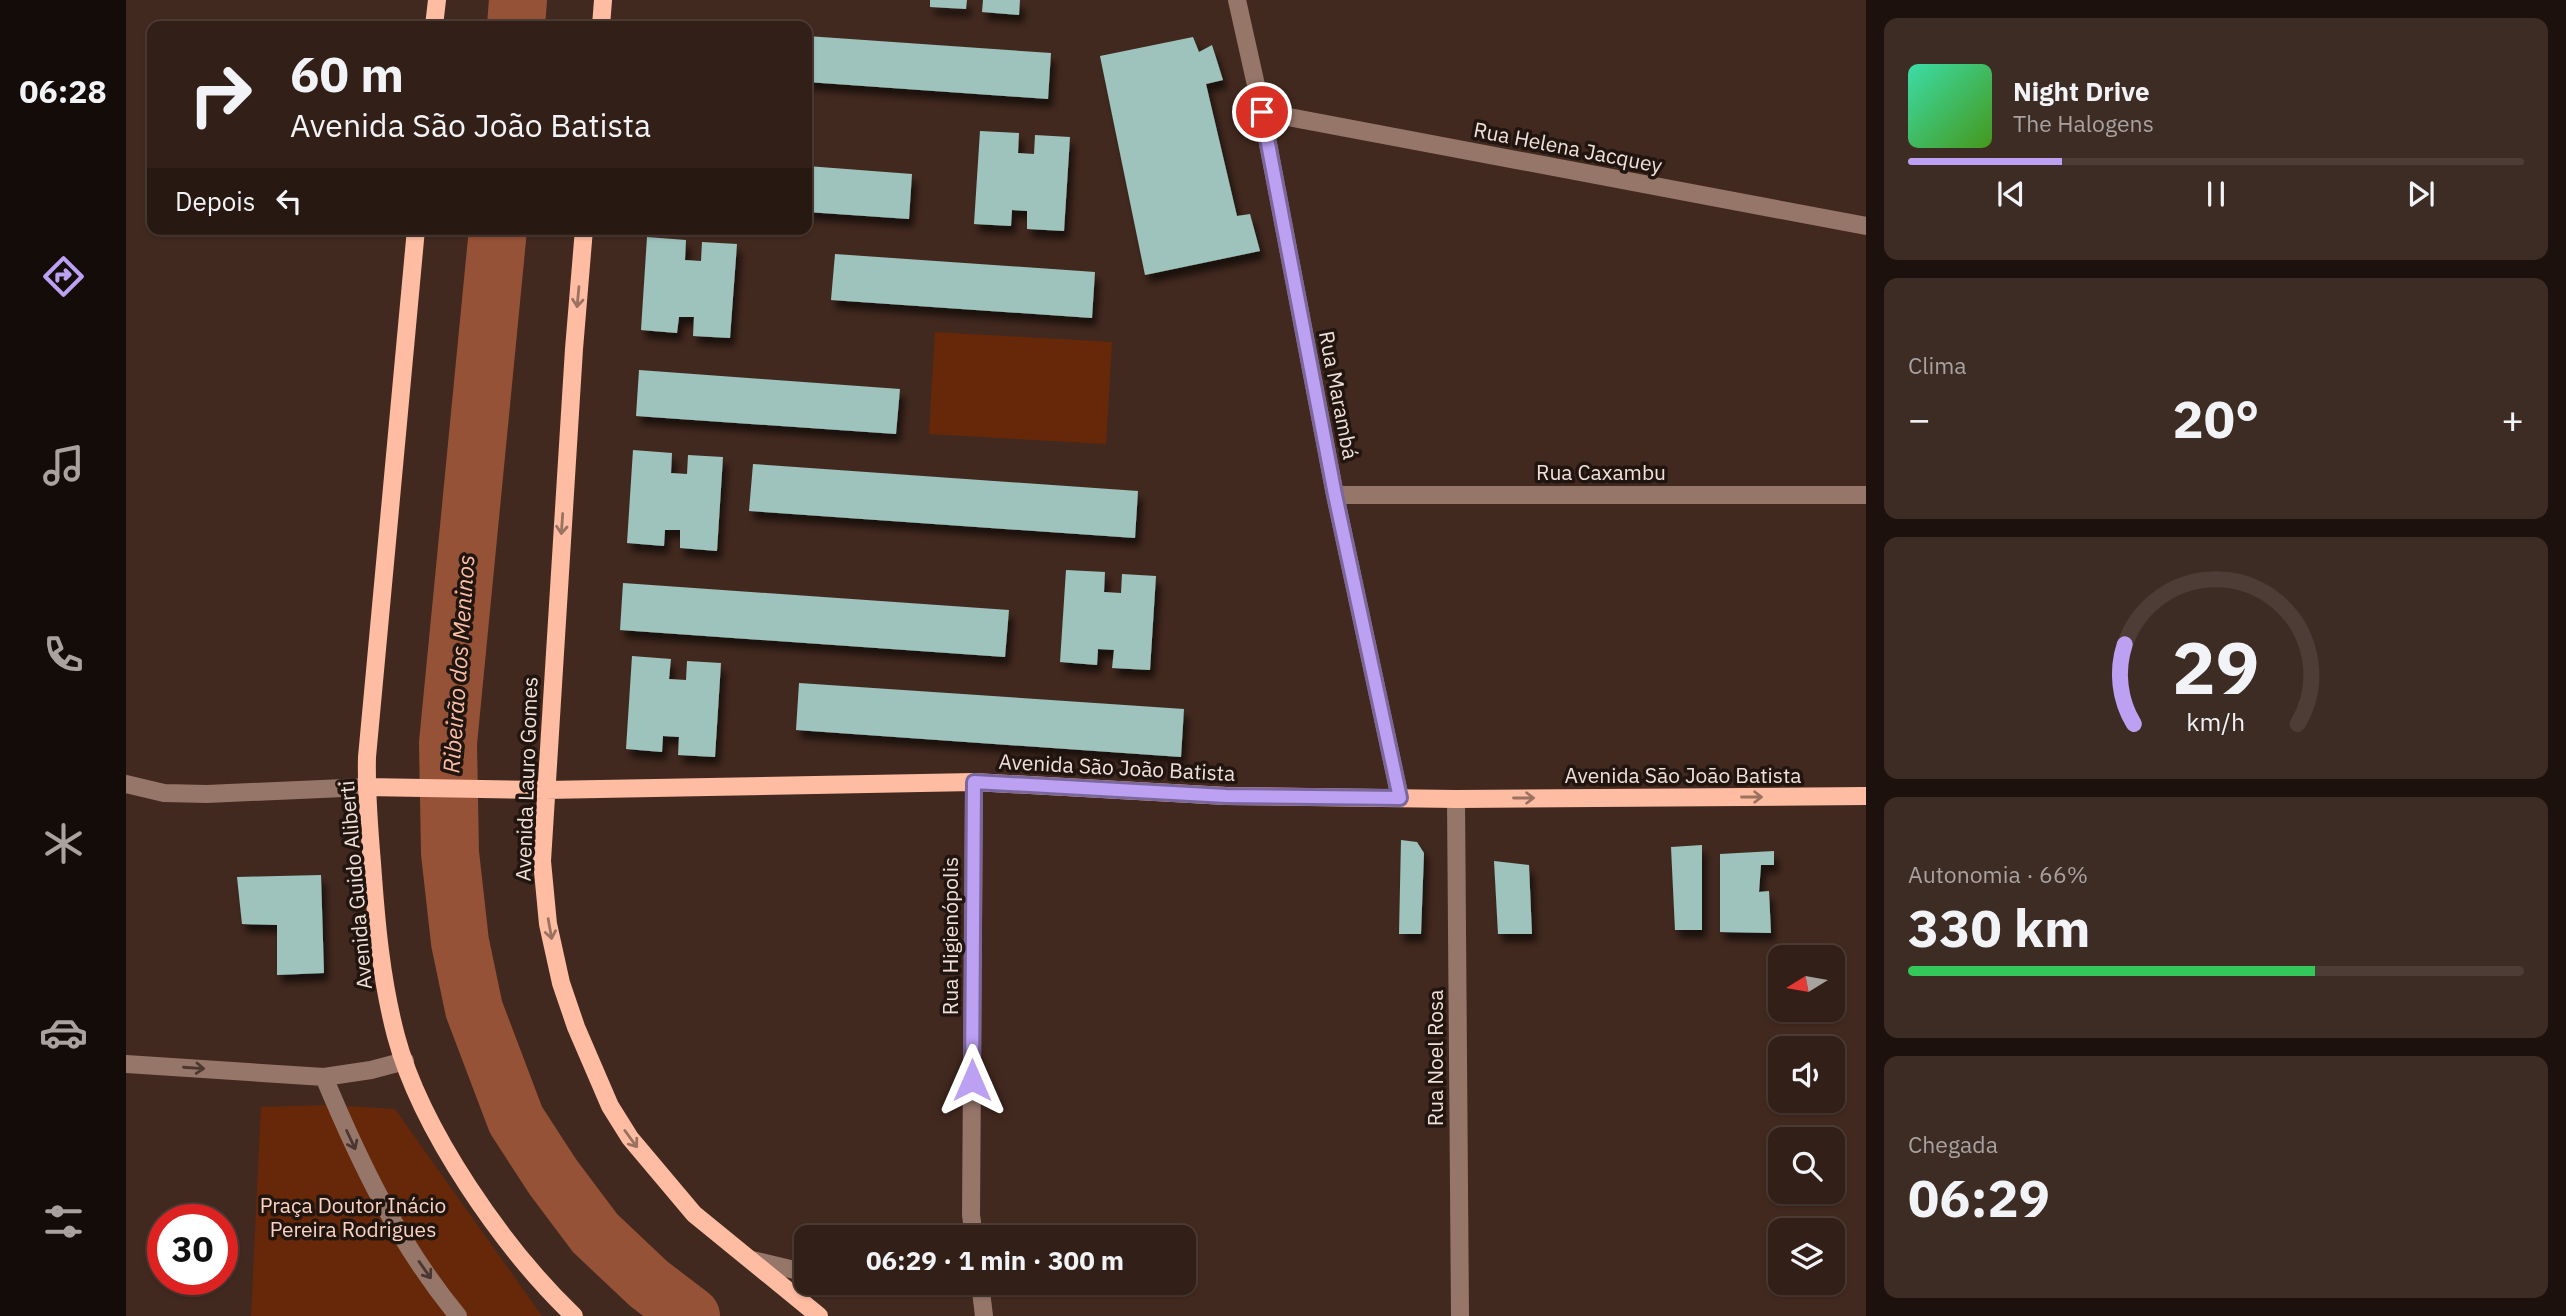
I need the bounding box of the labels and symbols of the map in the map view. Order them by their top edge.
pin [1232,82,1292,142]
street label: Rua Helena Jacquey [1471,115,1665,179]
one-way arrow [571,285,584,308]
street label: Rua Marambá [1313,328,1365,462]
street label: Rua Caxambu [1536,458,1666,486]
one-way arrow [555,512,568,535]
water label: Ribeirão dos Meninos [435,554,481,774]
street label: Avenida Lauro Gomes [508,676,544,882]
street label: Avenida São João Batista [998,747,1236,787]
street label: Avenida São João Batista [1564,761,1802,789]
street label: Avenida Guido Aliberti [332,779,378,991]
one-way arrow [1740,790,1763,804]
one-way arrow [1513,791,1536,805]
street label: Rua Higienópolis [936,857,964,1015]
one-way arrow [544,917,557,940]
north arrow [1768,945,1844,1022]
street label: Rua Noel Rosa [1421,990,1449,1126]
position arrow [935,1043,1009,1117]
one-way arrow [182,1062,205,1075]
one-way arrow [345,1129,358,1150]
one-way arrow [624,1129,638,1148]
park label: Praça Doutor Inácio Pereira Rodrigues [260,1191,446,1243]
speed limit sign: 30 [147,1204,238,1295]
one-way arrow [418,1260,432,1279]

